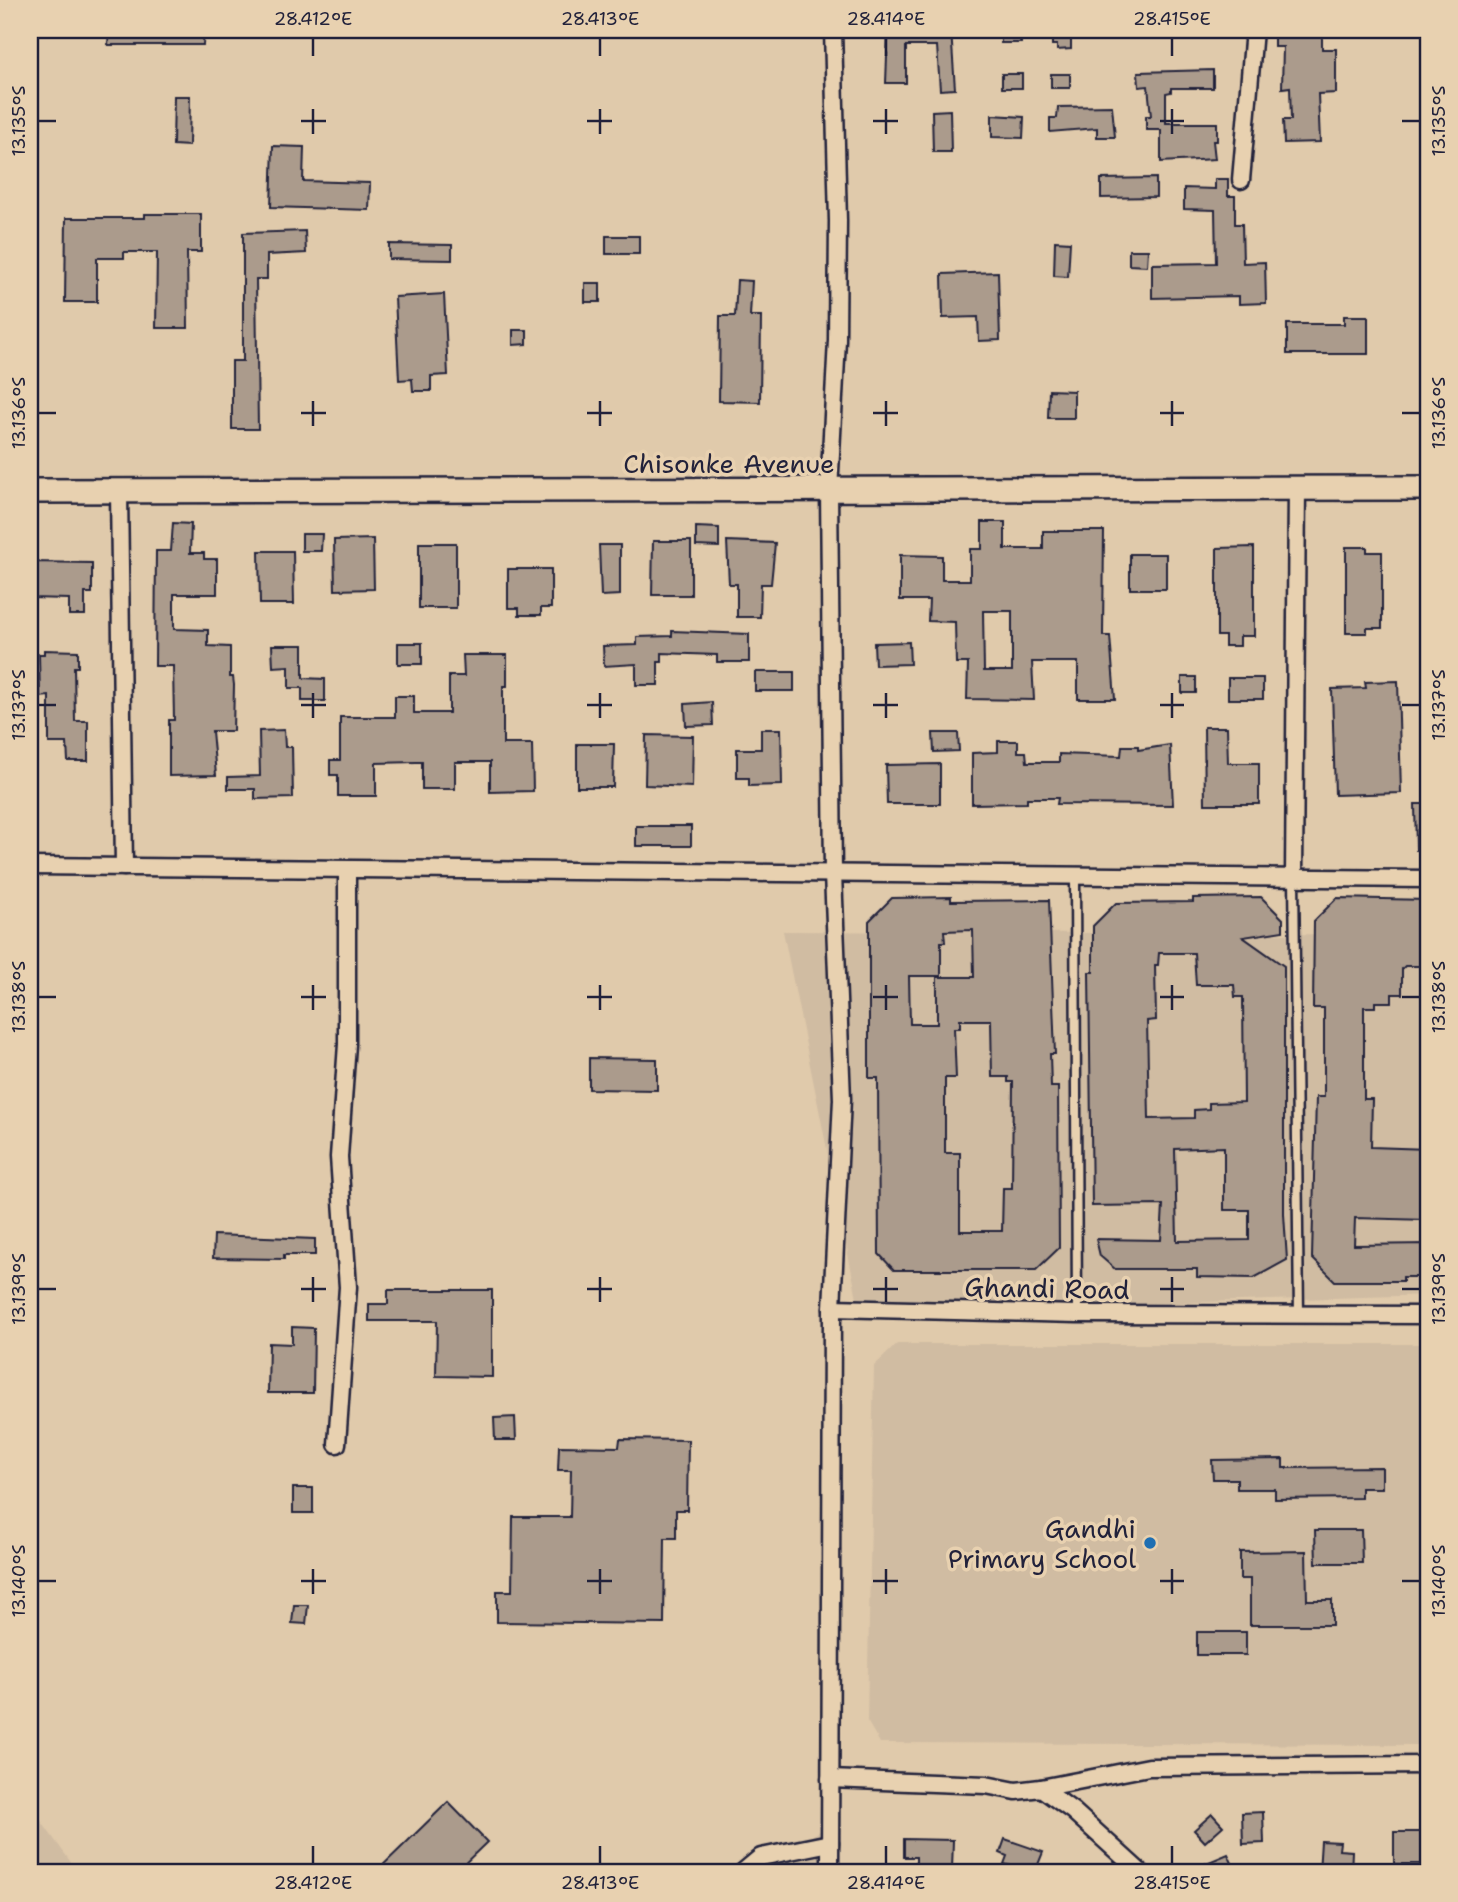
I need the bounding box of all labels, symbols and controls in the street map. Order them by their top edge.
text: 28.412°E [274,7,352,31]
text: 28.413°E [561,7,639,31]
text: 28.414°E [847,7,925,31]
text: 28.415°E [1133,7,1211,31]
text: 13.135°S [7,85,31,157]
text: 13.135°S [1427,85,1451,157]
text: 13.136°S [7,377,31,449]
text: 13.136°S [1427,377,1451,449]
street label: Chisonke Avenue [623,446,835,481]
text: 13.137°S [7,669,31,741]
text: 13.137°S [1427,669,1451,741]
text: 13.138°S [7,961,31,1033]
text: 13.138°S [1427,961,1451,1033]
text: 13.139°S [7,1253,31,1325]
text: 13.139°S [1427,1253,1451,1325]
street label: Ghandi Road [964,1269,1130,1307]
place label: Gandhi Primary School [948,1511,1136,1576]
marker: Gandhi Primary School [1142,1535,1158,1551]
text: 13.140°S [7,1544,31,1618]
text: 13.140°S [1427,1544,1451,1618]
text: 28.412°E [274,1871,352,1895]
text: 28.413°E [561,1871,639,1895]
text: 28.414°E [847,1871,925,1895]
text: 28.415°E [1133,1871,1211,1895]

